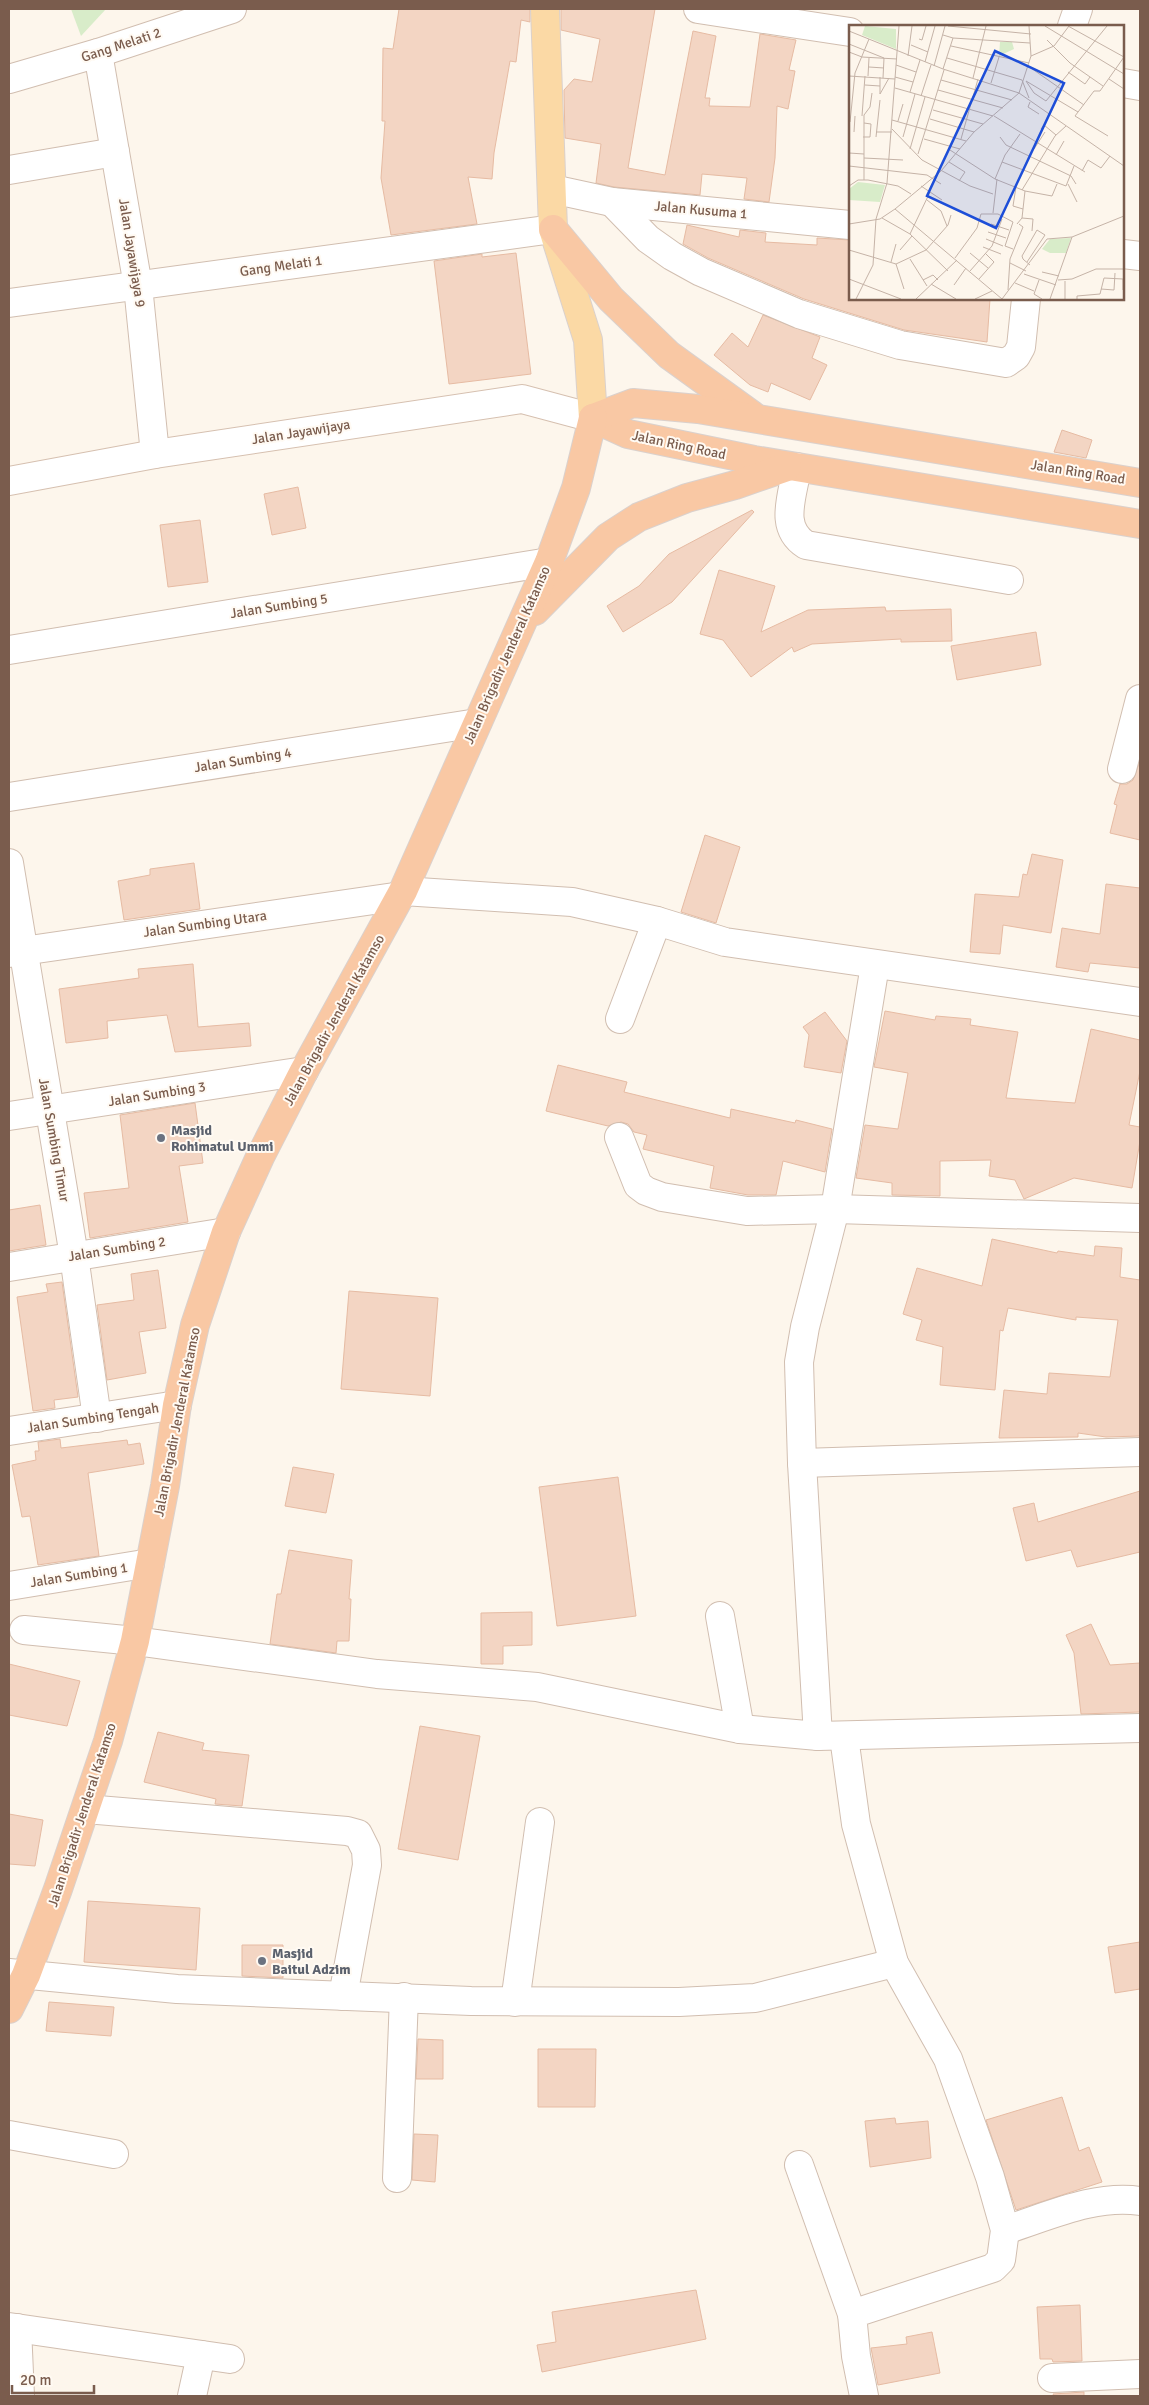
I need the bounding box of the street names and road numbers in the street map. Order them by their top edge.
street label: Gang Melati 2 [79,24,163,66]
street label: Jalan Jayawijaya 9 [115,197,149,309]
street label: Jalan Kusuma 1 [654,197,748,223]
street label: Gang Melati 1 [239,252,323,280]
street label: Jalan Jayawijaya [251,416,351,448]
street label: Jalan Ring Road [631,427,727,463]
street label: Jalan Ring Road [1030,456,1126,488]
street label: Jalan Brigadir Jenderal Katamso [460,563,554,747]
street label: Jalan Sumbing 5 [229,590,329,622]
street label: Jalan Sumbing 4 [193,744,293,776]
street label: Jalan Sumbing Utara [142,907,268,941]
street label: Jalan Brigadir Jenderal Katamso [280,932,388,1108]
street label: Jalan Sumbing Timur [35,1077,73,1204]
street label: Jalan Sumbing 3 [107,1078,207,1110]
street label: Jalan Sumbing 2 [67,1233,167,1265]
street label: Jalan Brigadir Jenderal Katamso [150,1326,204,1518]
street label: Jalan Sumbing Tengah [26,1399,160,1437]
street label: Jalan Sumbing 1 [29,1559,129,1591]
street label: Jalan Brigadir Jenderal Katamso [44,1721,120,1909]

